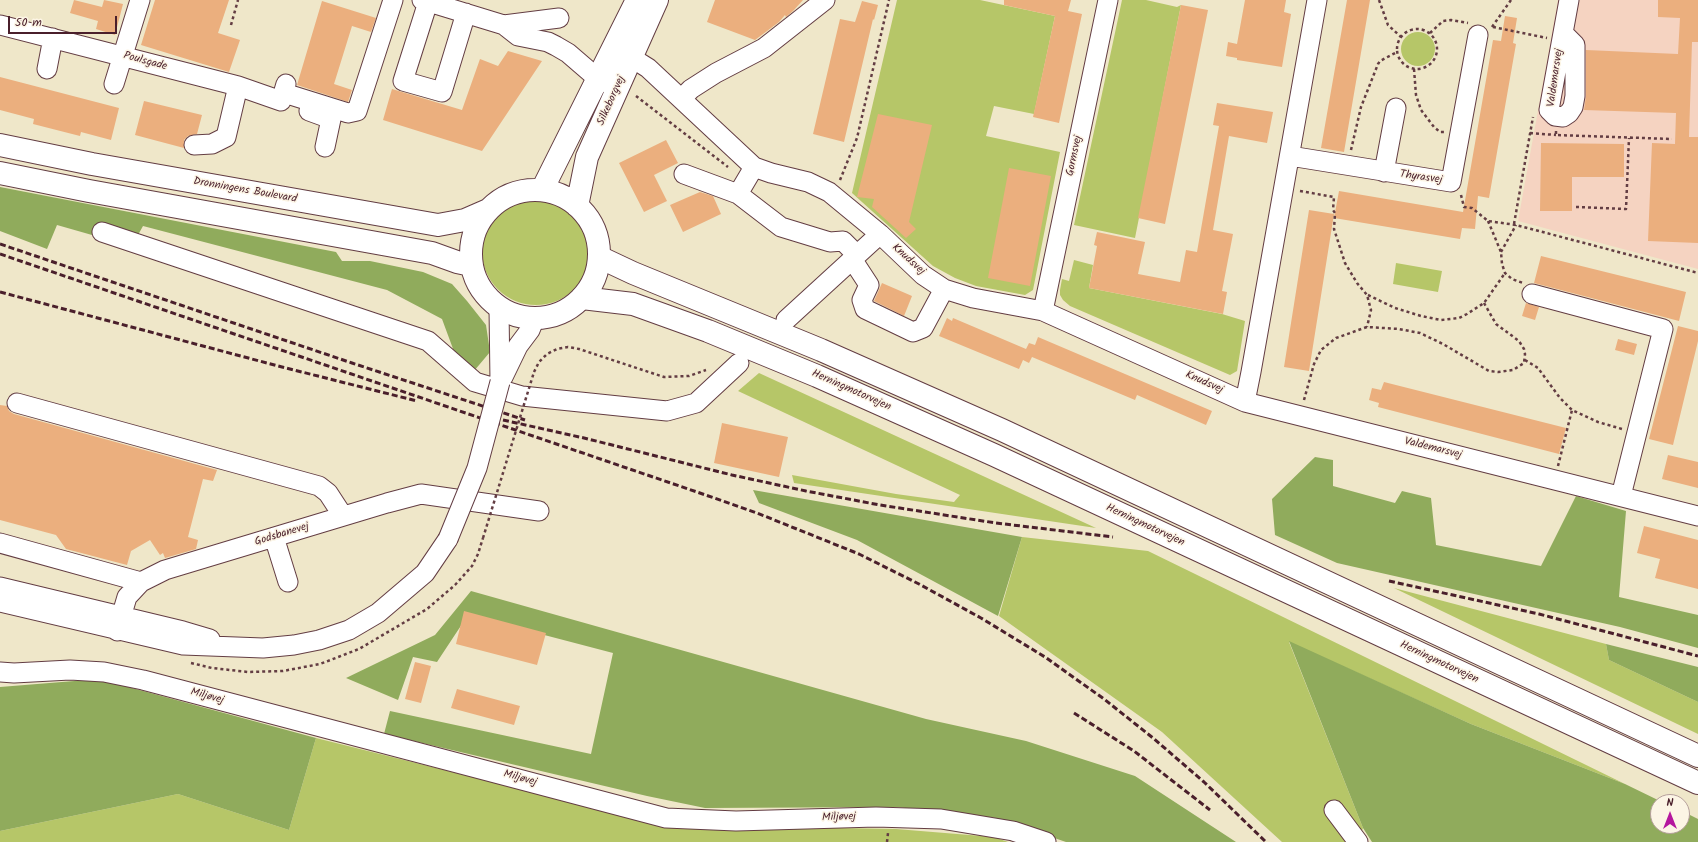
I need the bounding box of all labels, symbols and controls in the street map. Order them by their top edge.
scale bar [10,8,119,34]
text: 50 m [15,13,42,32]
street label: Valdemarsvej [1545,48,1567,108]
street label: Poulsgade [122,50,168,74]
street label: Silkeborgvej [595,74,629,128]
street label: Gormsvej [1064,134,1086,178]
street label: Thyrasvej [1399,168,1443,188]
street label: Dronningens Boulevard [192,175,298,207]
street label: Knudsvej [889,242,927,278]
street label: Herningmotorvejen [809,368,893,414]
street label: Knudsvej [1183,369,1225,397]
street label: Valdemarsvej [1403,435,1463,463]
street label: Herningmotorvejen [1104,502,1186,550]
street label: Godsbanevej [253,521,311,549]
street label: Herningmotorvejen [1398,639,1480,687]
street label: Miljøvej [189,686,225,708]
street label: Miljøvej [502,768,538,790]
north arrow [1650,794,1690,834]
text: N [1667,794,1673,812]
street label: Miljøvej [822,811,856,825]

